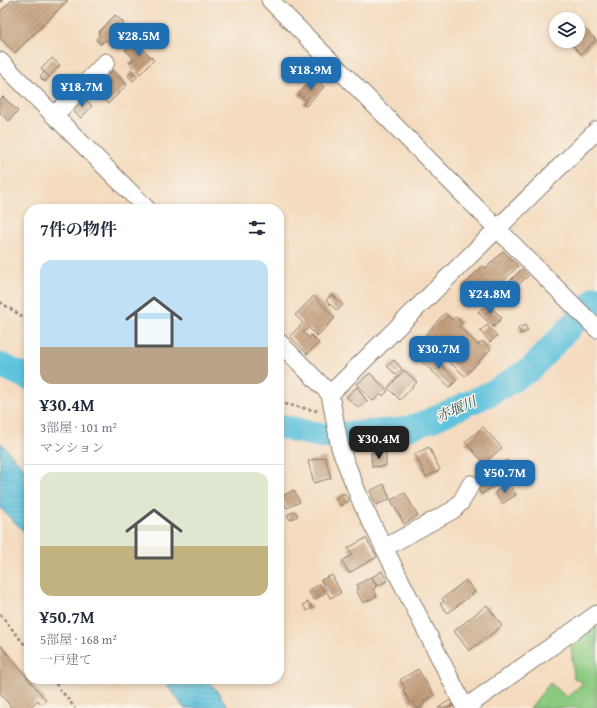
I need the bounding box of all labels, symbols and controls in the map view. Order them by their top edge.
map controls [549,12,585,48]
button: layers [549,12,585,48]
pin: ¥28.5M [106,23,172,57]
text: ¥28.5M [118,26,160,45]
pin: ¥18.9M [278,57,344,91]
text: ¥18.9M [290,60,332,79]
pin: ¥18.7M [49,74,115,108]
text: ¥18.7M [61,77,103,96]
text: 7件の物件 [40,216,117,241]
icon: filters [246,217,268,239]
pin: ¥24.8M [457,281,523,315]
text: ¥24.8M [469,284,511,303]
icon: home [118,286,190,358]
pin: ¥30.7M [406,336,472,370]
text: ¥30.7M [418,339,460,358]
water label: 赤堰川 [433,391,481,427]
text: ¥30.4M [40,392,95,417]
text: 3部屋 · 101 m² [40,418,117,437]
pin: ¥30.4M [346,426,412,460]
text: ¥30.4M [358,429,400,448]
text: マンション [40,438,104,457]
pin: ¥50.7M [472,460,538,494]
text: ¥50.7M [484,463,526,482]
icon: home [118,498,190,570]
text: ¥50.7M [40,604,95,629]
text: 5部屋 · 168 m² [40,630,117,649]
text: 一戸建て [40,650,92,669]

